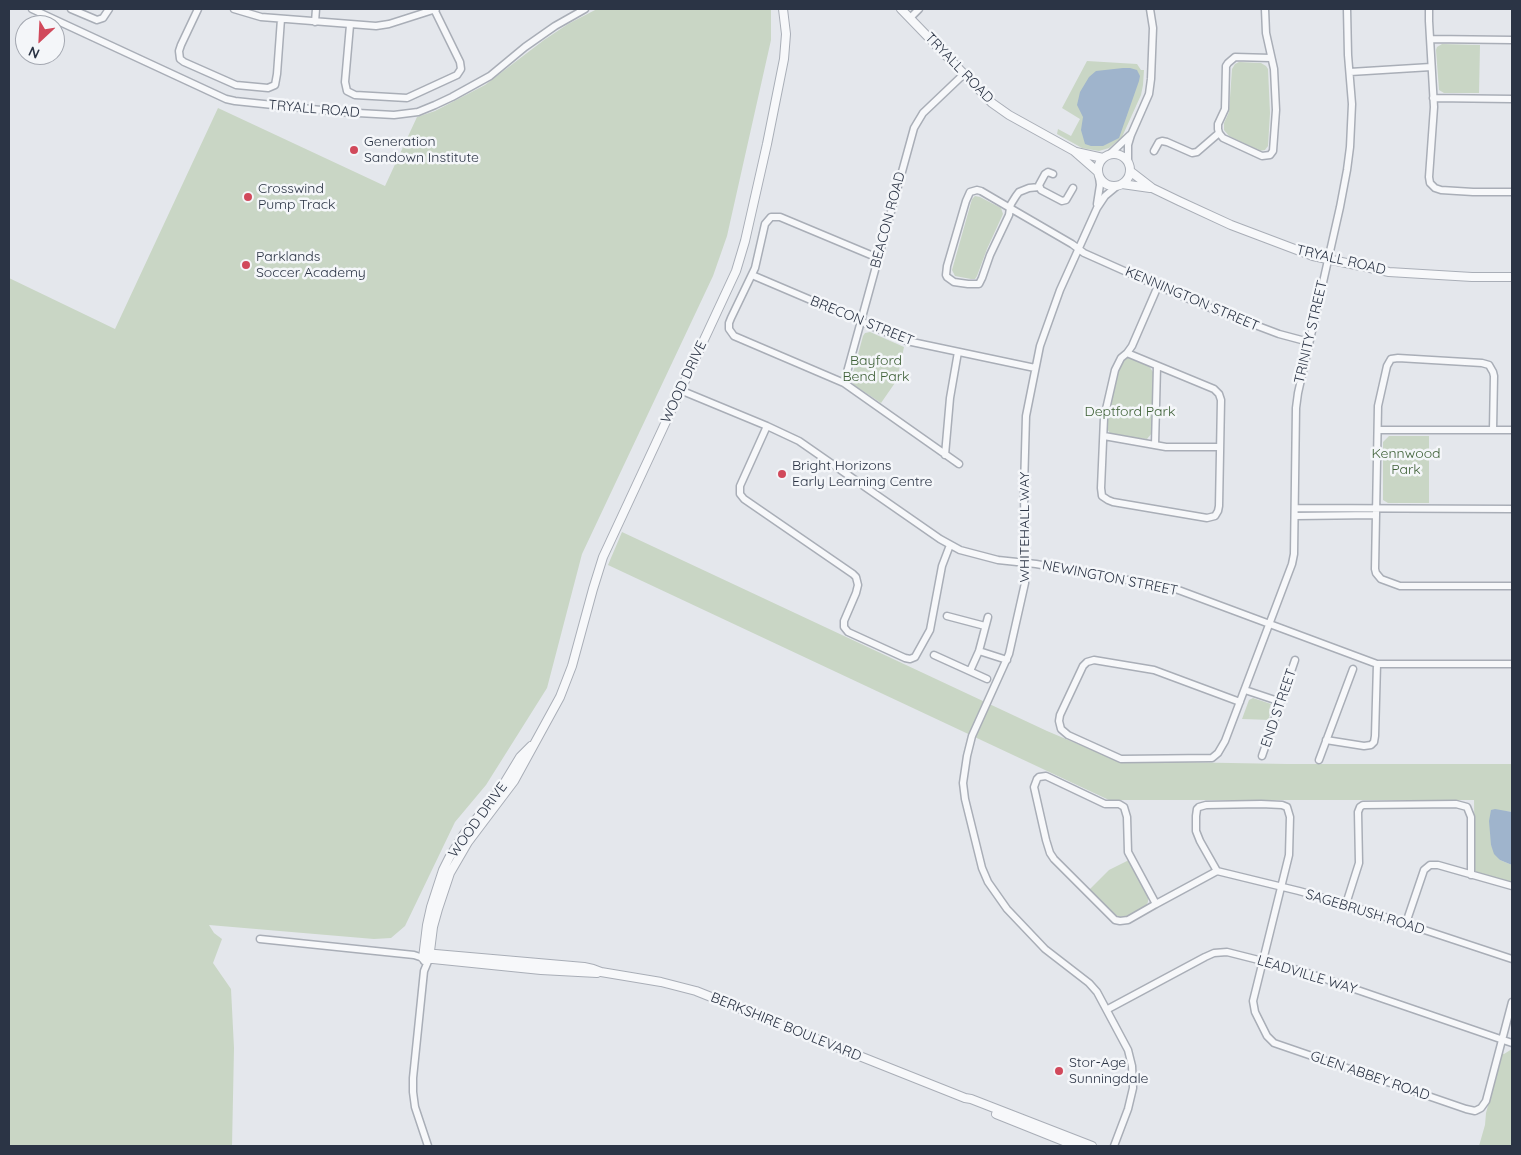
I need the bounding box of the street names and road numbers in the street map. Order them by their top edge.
street label: TRYALL ROAD [921,29,997,107]
street label: TRYALL ROAD [268,97,360,121]
street label: BEACON ROAD [867,170,909,270]
street label: TRYALL ROAD [1294,242,1388,278]
street label: KENNINGTON STREET [1123,263,1261,335]
street label: TRINITY STREET [1291,279,1331,385]
street label: BRECON STREET [808,293,916,349]
street label: WOOD DRIVE [658,338,710,426]
street label: WHITEHALL WAY [1017,472,1033,582]
street label: NEWINGTON STREET [1041,557,1179,599]
street label: END STREET [1258,666,1300,750]
street label: WOOD DRIVE [445,779,511,861]
street label: SAGEBRUSH ROAD [1303,886,1427,938]
street label: LEADVILLE WAY [1255,952,1359,998]
street label: BERKSHIRE BOULEVARD [708,989,864,1065]
street label: GLEN ABBEY ROAD [1308,1048,1432,1104]

